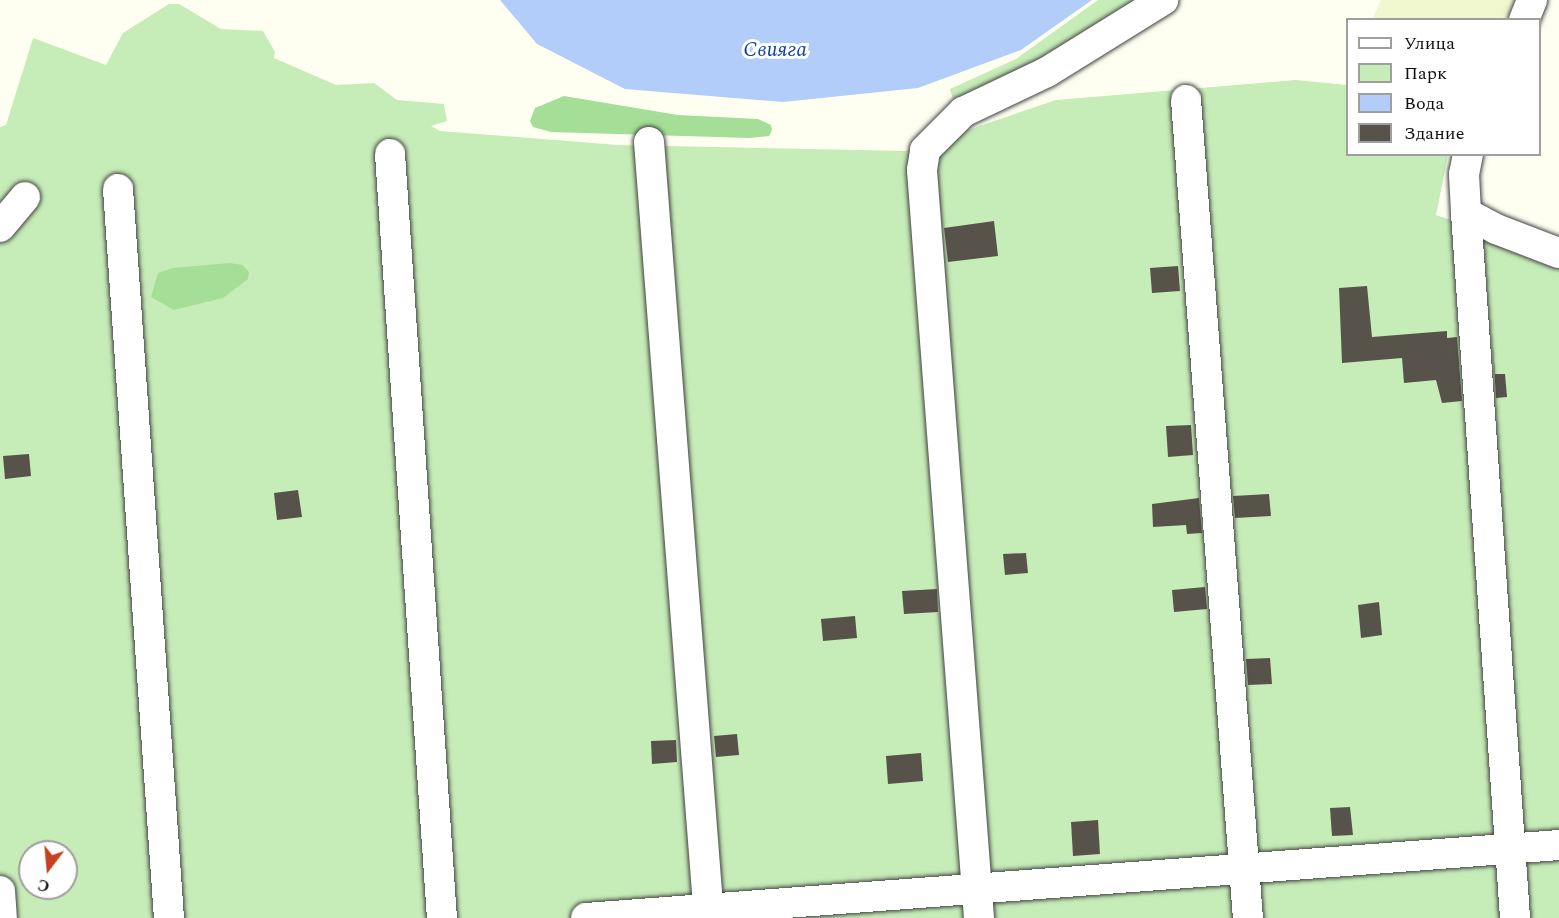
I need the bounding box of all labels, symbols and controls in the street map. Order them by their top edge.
legend [1346,18,1541,156]
text: Улица [1404,30,1455,57]
water label: Свияга [743,37,807,63]
text: Парк [1404,60,1447,87]
text: Вода [1404,90,1444,117]
text: Здание [1404,120,1464,147]
north arrow [18,840,78,900]
text: С [35,872,52,898]

